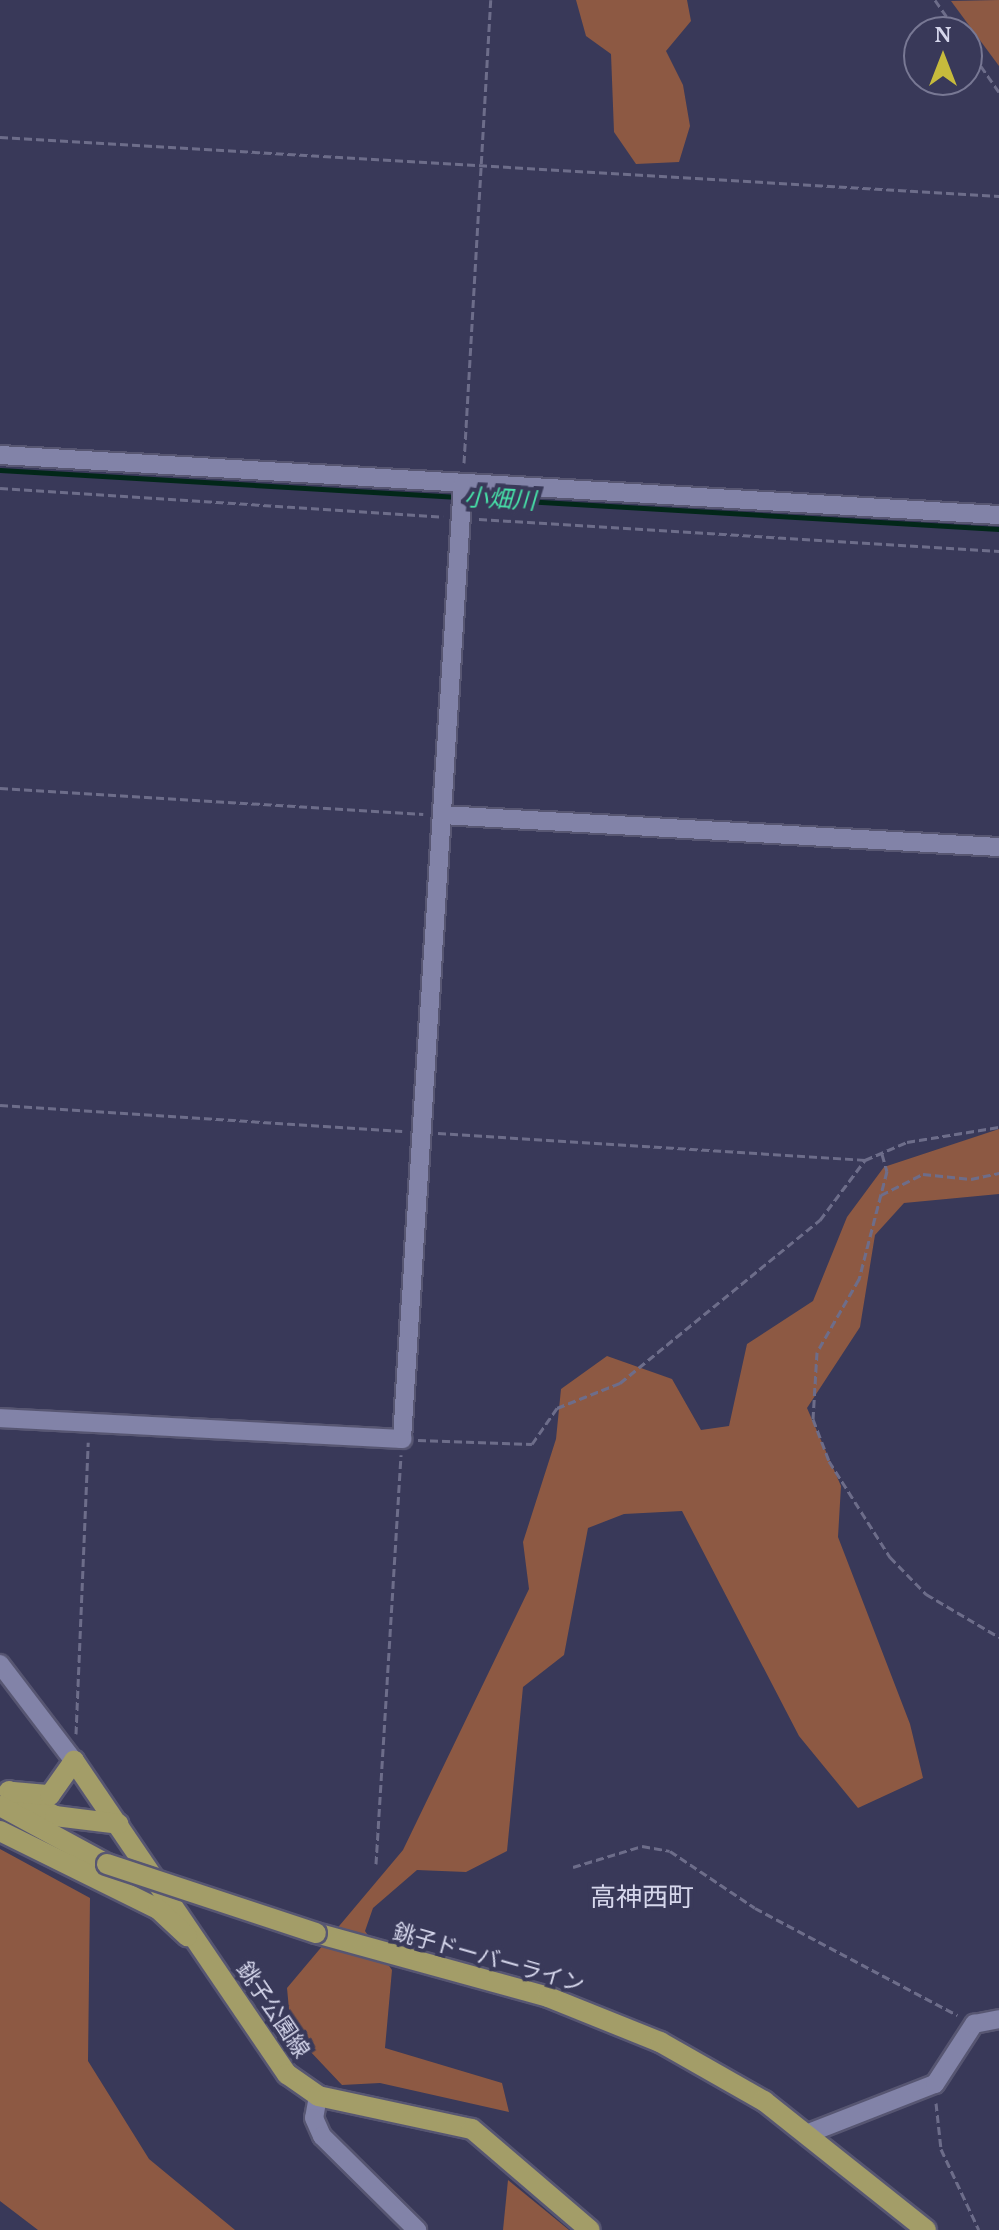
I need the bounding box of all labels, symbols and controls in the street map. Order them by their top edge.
north arrow [903,16,983,96]
text: N [935,19,951,48]
water label: 小畑川 [463,483,537,515]
district label: 高神西町 [590,1881,694,1913]
street label: 銚子ドーバーライン [390,1917,588,1997]
street label: 銚子公園線 [232,1956,316,2062]

